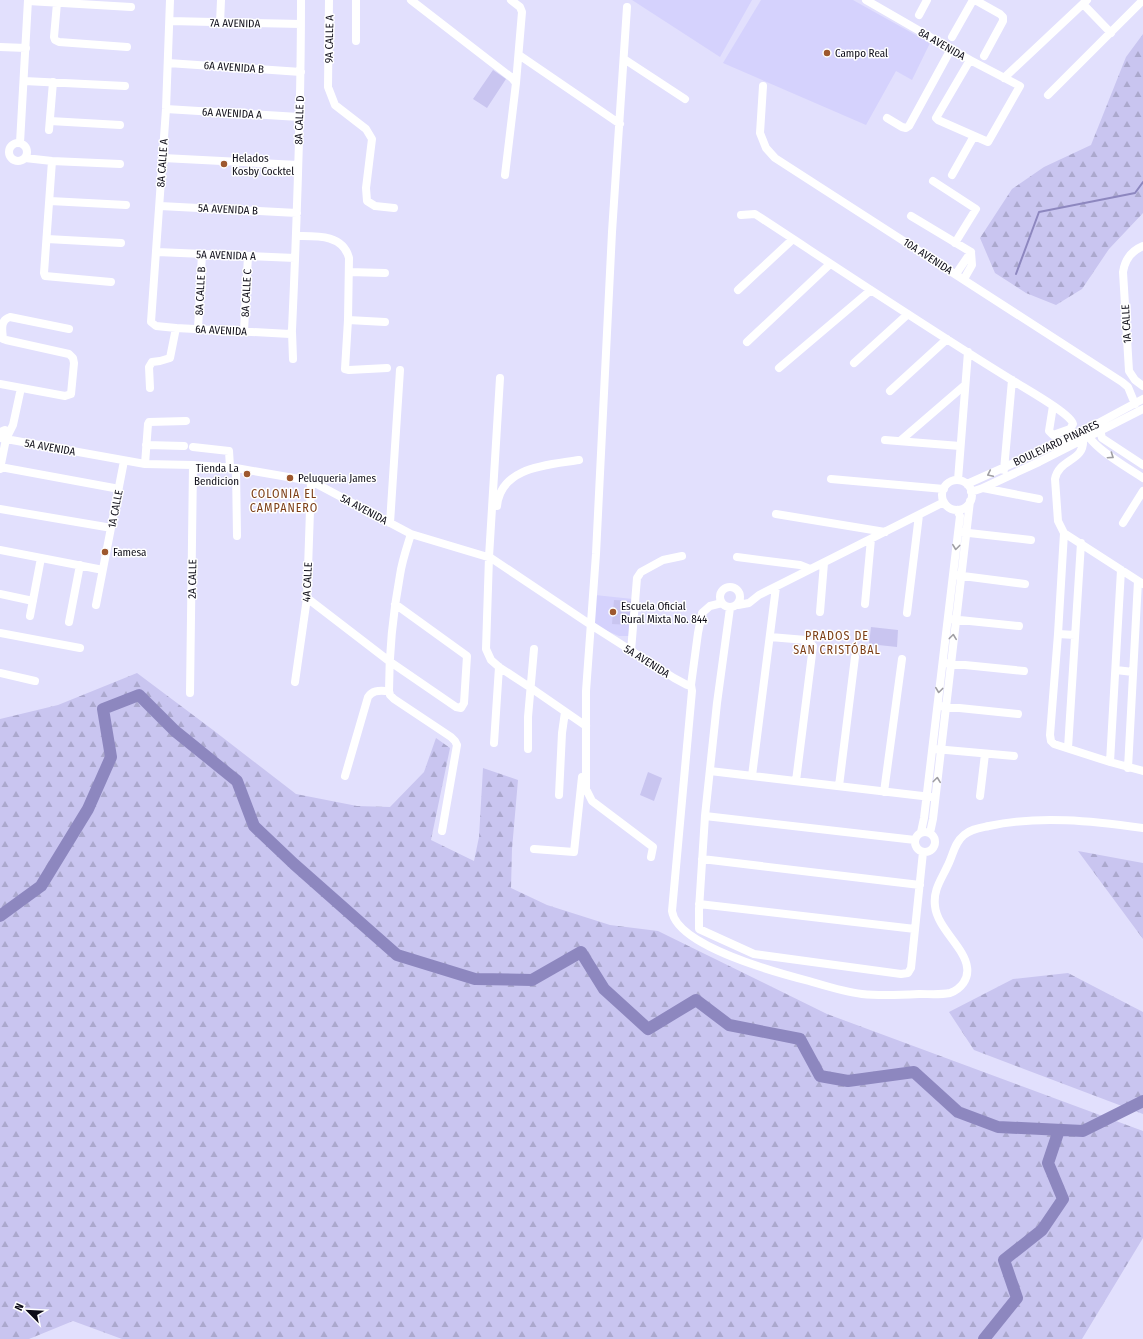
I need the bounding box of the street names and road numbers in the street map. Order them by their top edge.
street label: 9A CALLE A [323,15,336,63]
street label: 7A AVENIDA [210,17,261,30]
street label: 8A AVENIDA [916,26,968,63]
street label: 6A AVENIDA B [203,59,265,76]
street label: 8A CALLE D [292,95,307,145]
street label: 6A AVENIDA A [202,105,263,122]
street label: 8A CALLE A [154,138,171,188]
street label: 5A AVENIDA B [198,201,258,218]
street label: 10A AVENIDA [901,236,955,277]
street label: 5A AVENIDA A [196,248,256,263]
street label: 8A CALLE B [193,266,208,316]
street label: 8A CALLE C [239,268,254,317]
street label: 1A CALLE [1119,304,1134,344]
street label: 6A AVENIDA [195,323,247,338]
street label: BOULEVARD PINARES [1011,418,1102,469]
street label: 5A AVENIDA [23,437,77,458]
street label: 1A CALLE [105,489,126,529]
street label: 5A AVENIDA [338,492,390,527]
street label: 2A CALLE [186,559,199,599]
street label: 4A CALLE [300,562,315,602]
street label: 5A AVENIDA [621,642,672,681]

